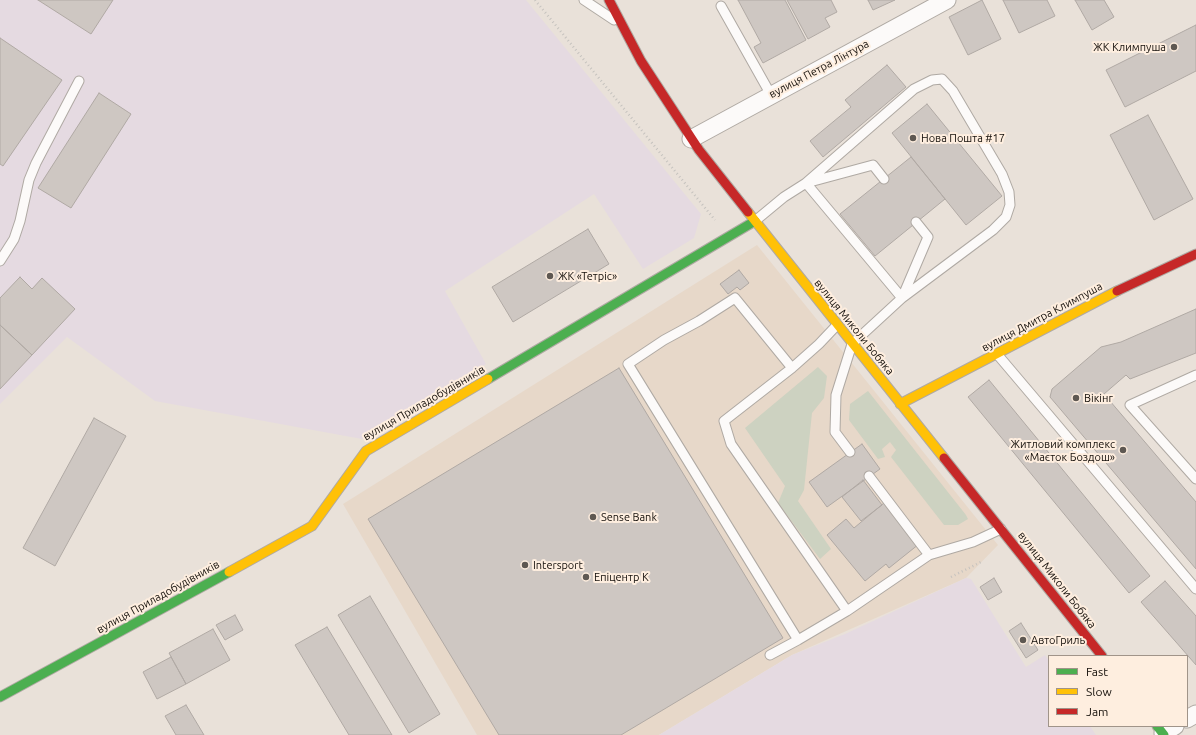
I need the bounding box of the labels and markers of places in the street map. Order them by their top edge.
place label: ЖК Климпуша [1093,40,1166,54]
marker: ЖК Климпуша [1169,42,1179,52]
place label: Нова Пошта #17 [921,131,1005,145]
marker: Нова Пошта #17 [908,133,918,143]
place label: ЖК «Тетріс» [558,269,617,283]
marker: ЖК «Тетріс» [545,271,555,281]
place label: Вікінг [1084,391,1113,405]
marker: Вікінг [1071,393,1081,403]
place label: Житловий комплекс «Маєток Боздош» [1011,437,1115,463]
marker: Житловий комплекс «Маєток Боздош» [1118,445,1128,455]
place label: Sense Bank [601,510,657,524]
marker: Sense Bank [588,512,598,522]
place label: Intersport [533,558,583,572]
marker: Intersport [520,560,530,570]
place label: Епіцентр К [594,570,649,584]
marker: Епіцентр К [581,572,591,582]
place label: АвтоГриль [1031,633,1085,647]
marker: АвтоГриль [1018,635,1028,645]

